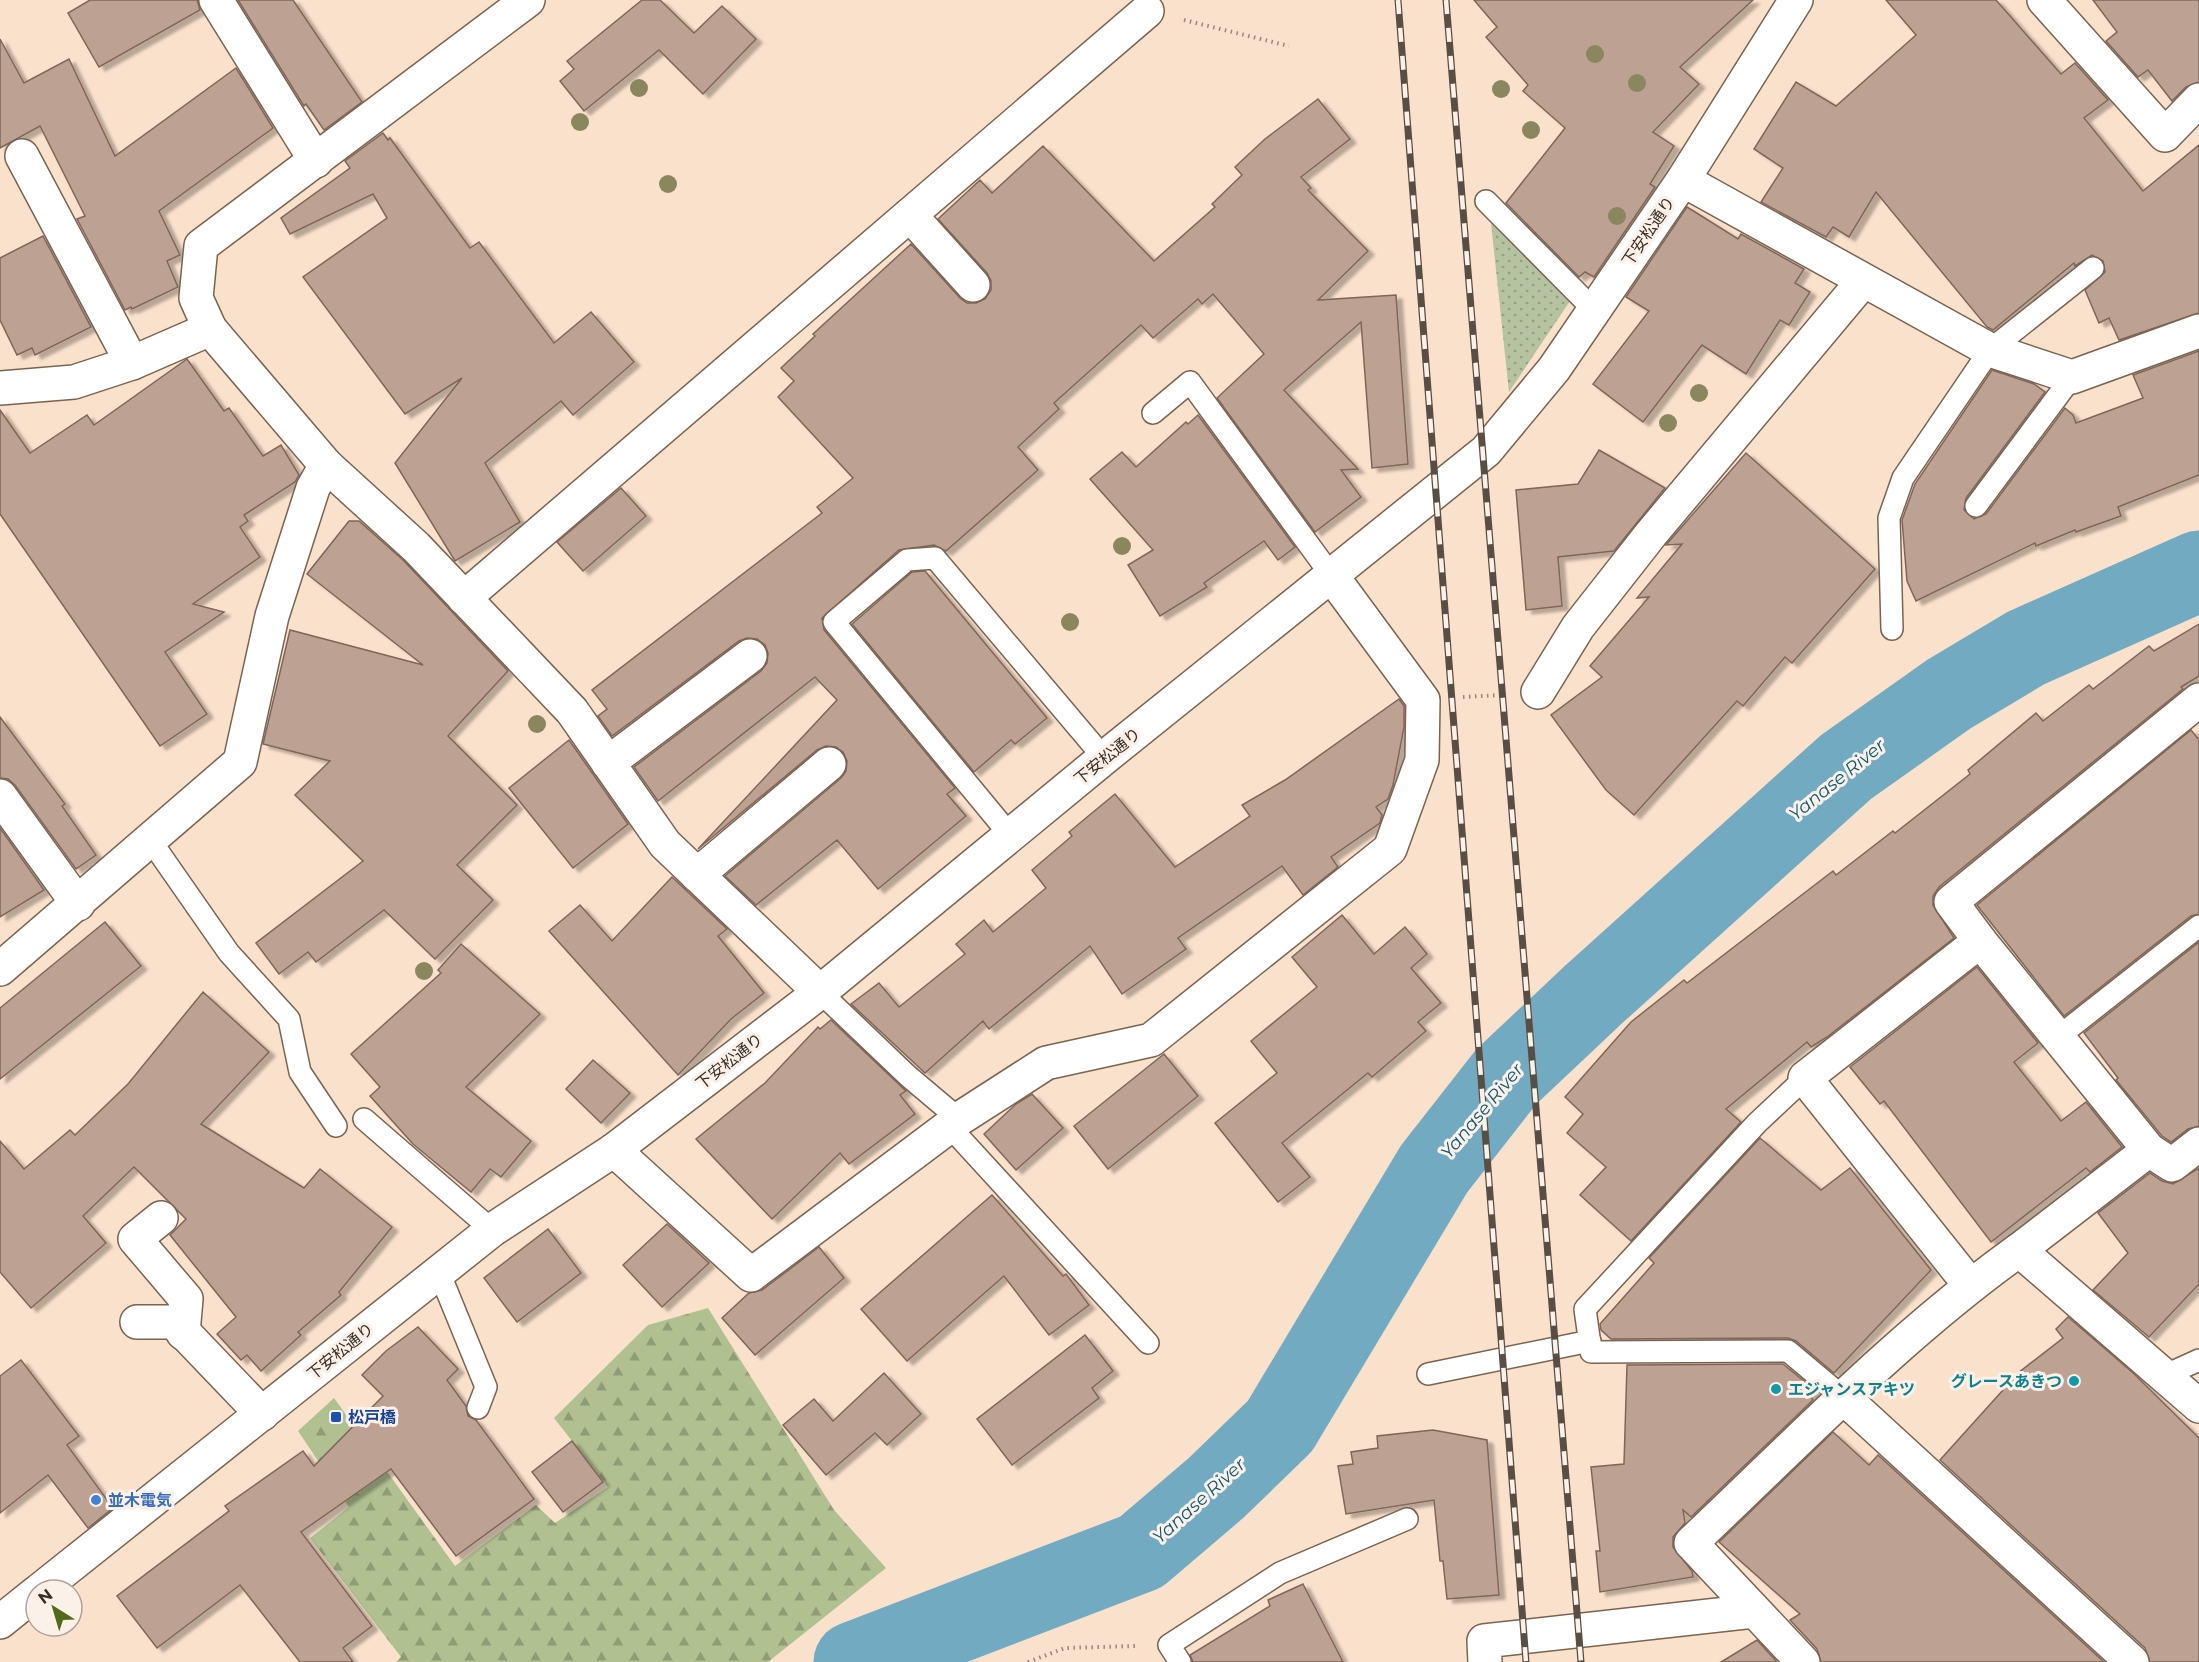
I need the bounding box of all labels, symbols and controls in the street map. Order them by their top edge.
street label: 下安松通り [1618,193,1679,270]
street label: 下安松通り [1070,724,1144,789]
water label: Yanase River [1785,734,1890,825]
street label: 下安松通り [692,1029,767,1094]
water label: Yanase River [1436,1058,1529,1163]
street label: 下安松通り [303,1319,377,1384]
place label: グレースあきつ [1951,1372,2062,1391]
marker: グレースあきつ [2067,1374,2081,1388]
place label: エジャンスアキツ [1788,1380,1915,1399]
marker: エジャンスアキツ [1769,1382,1783,1396]
place label: 松戸橋 [348,1408,396,1427]
marker: 松戸橋 [329,1410,343,1424]
water label: Yanase River [1148,1453,1250,1548]
place label: 並木電気 [108,1491,172,1510]
marker: 並木電気 [89,1493,103,1507]
north arrow [24,1578,84,1638]
text: N [34,1585,56,1608]

